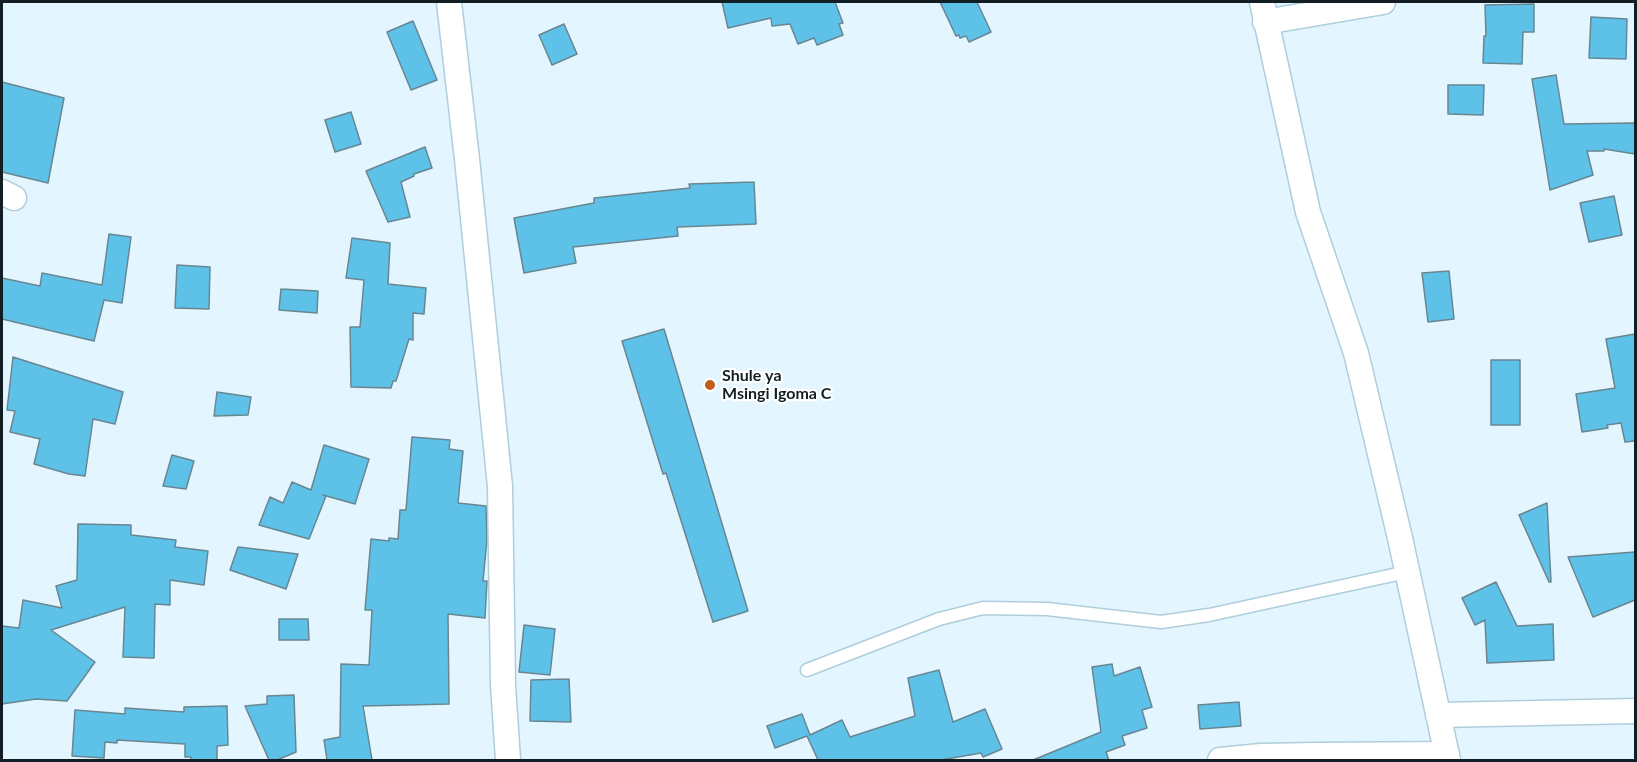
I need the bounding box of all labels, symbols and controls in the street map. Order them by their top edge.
place label: Shule ya Msingi Igoma C [722,366,831,404]
marker: Shule ya Msingi Igoma C [703,378,717,392]

